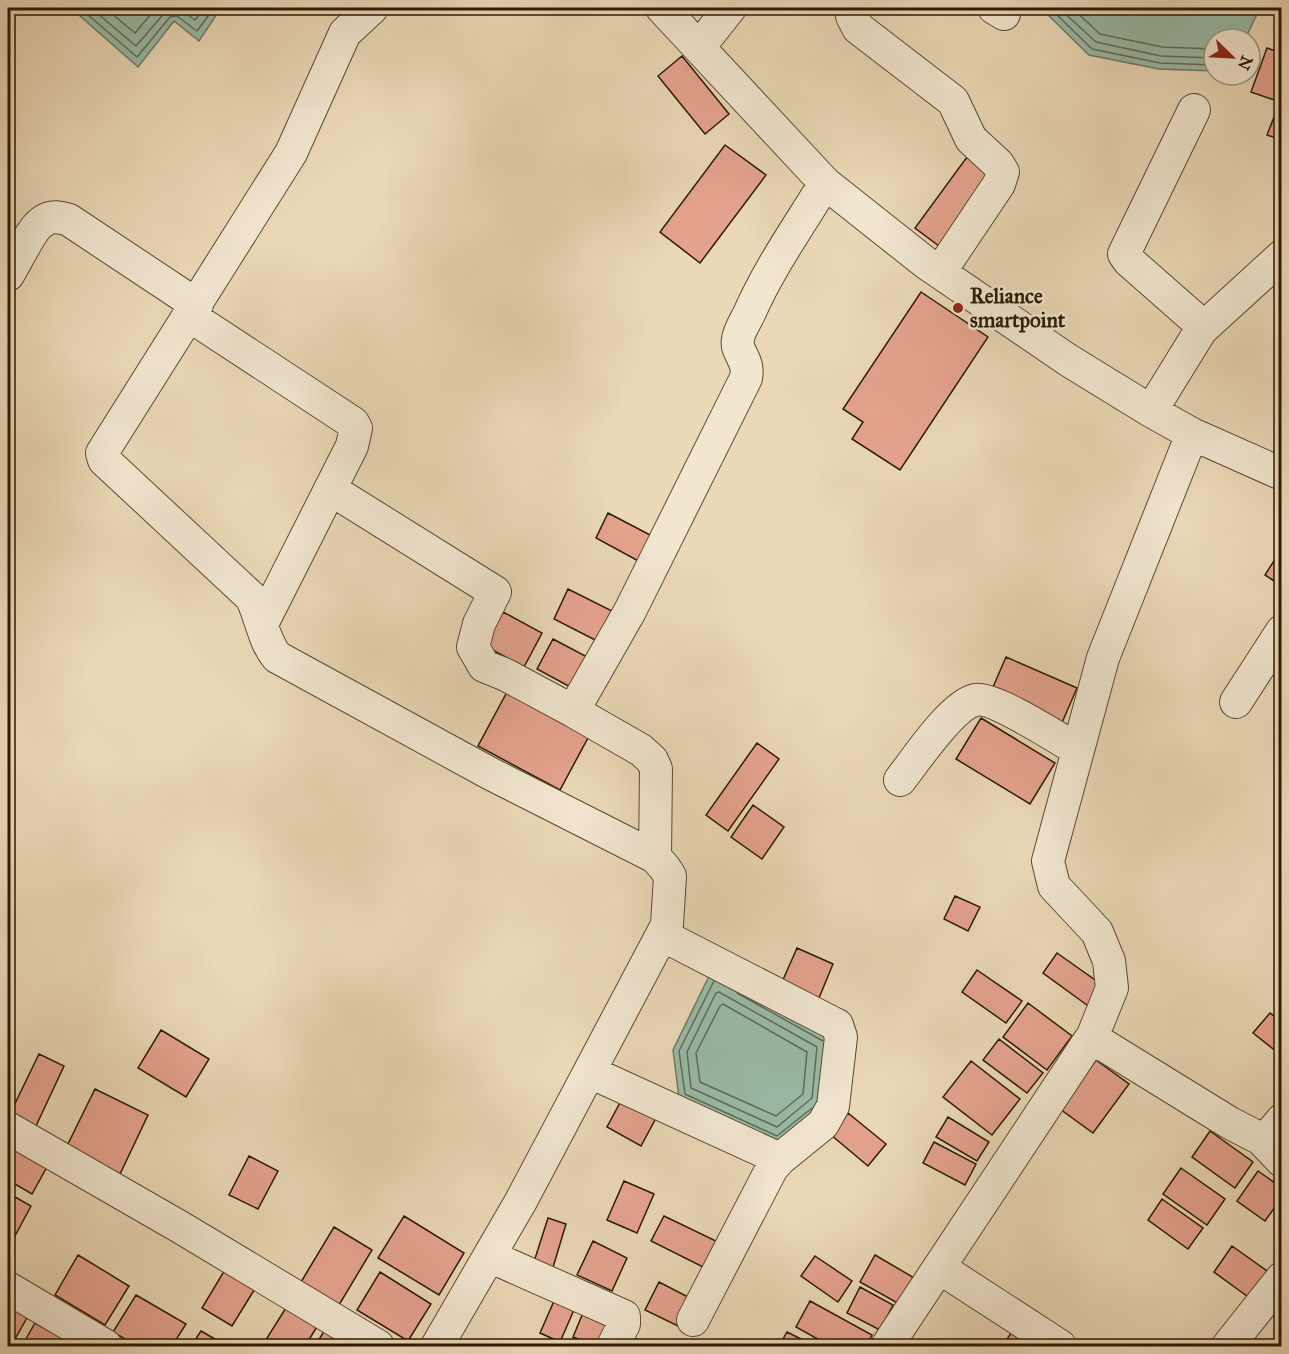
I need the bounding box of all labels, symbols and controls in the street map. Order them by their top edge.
north arrow [1202,27,1262,87]
text: N [1234,53,1257,73]
place label: Reliance smartpoint [970,283,1066,333]
marker: Reliance smartpoint [951,301,965,315]

